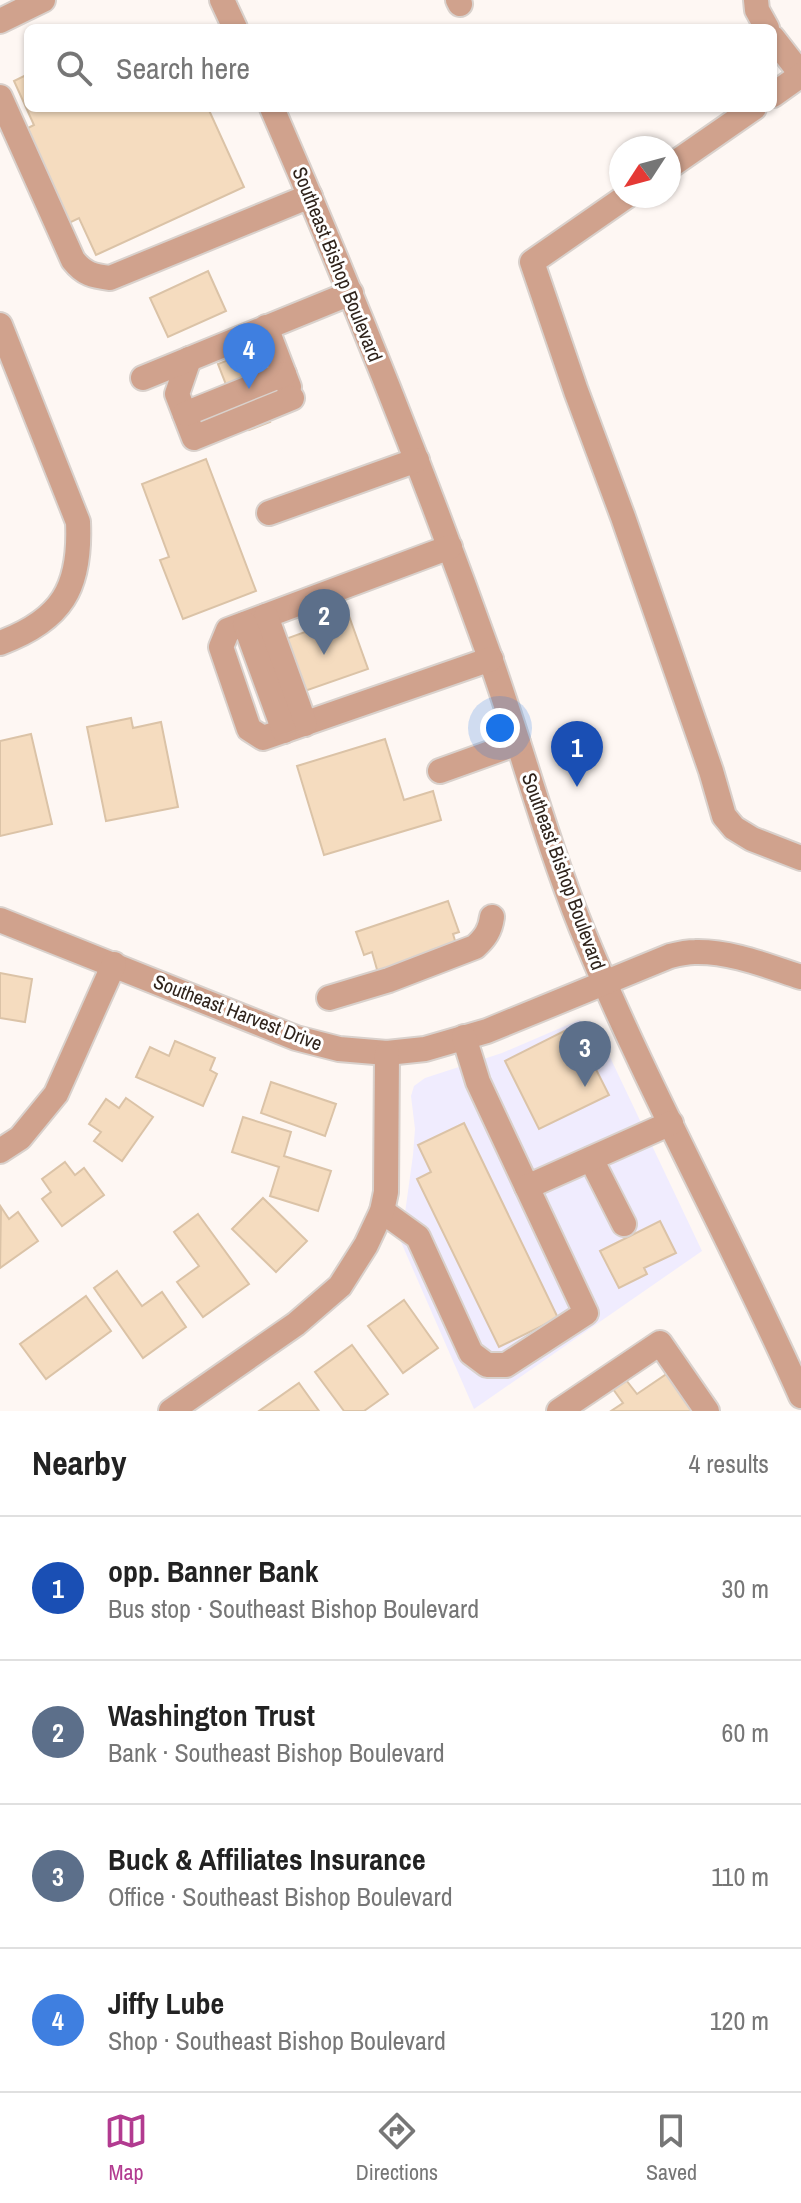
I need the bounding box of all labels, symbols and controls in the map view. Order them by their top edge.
search box [24,24,777,112]
icon: search [52,46,96,90]
text: Search here [116,48,250,88]
north arrow [609,136,681,208]
street label: Southeast Bishop Boulevard [287,163,389,365]
pin: 4 [223,323,275,389]
pin: 2 [298,589,350,655]
your location [480,708,520,748]
pin: 1 [551,721,603,787]
street label: Southeast Bishop Boulevard [516,769,612,973]
street label: Southeast Harvest Drive [150,967,326,1057]
pin: 3 [559,1021,611,1087]
text: Nearby [32,1440,127,1486]
text: 4 results [688,1446,769,1481]
text: opp. Banner Bank [108,1551,319,1591]
text: 1 [52,1571,64,1606]
text: 30 m [722,1571,769,1606]
text: Bus stop · Southeast Bishop Boulevard [108,1591,479,1626]
text: Washington Trust [108,1695,315,1735]
text: 2 [52,1715,64,1750]
text: 60 m [722,1715,769,1750]
text: Bank · Southeast Bishop Boulevard [108,1735,445,1770]
text: Buck & Affiliates Insurance [108,1839,426,1879]
text: 3 [52,1859,64,1894]
text: 110 m [711,1859,769,1894]
text: Office · Southeast Bishop Boulevard [108,1879,453,1914]
text: Jiffy Lube [108,1983,224,2023]
text: 4 [52,2003,64,2038]
text: 120 m [710,2003,769,2038]
text: Shop · Southeast Bishop Boulevard [108,2023,446,2058]
tab: Map [104,2109,148,2187]
tab: Directions [356,2109,438,2187]
tab: Saved [646,2109,697,2187]

